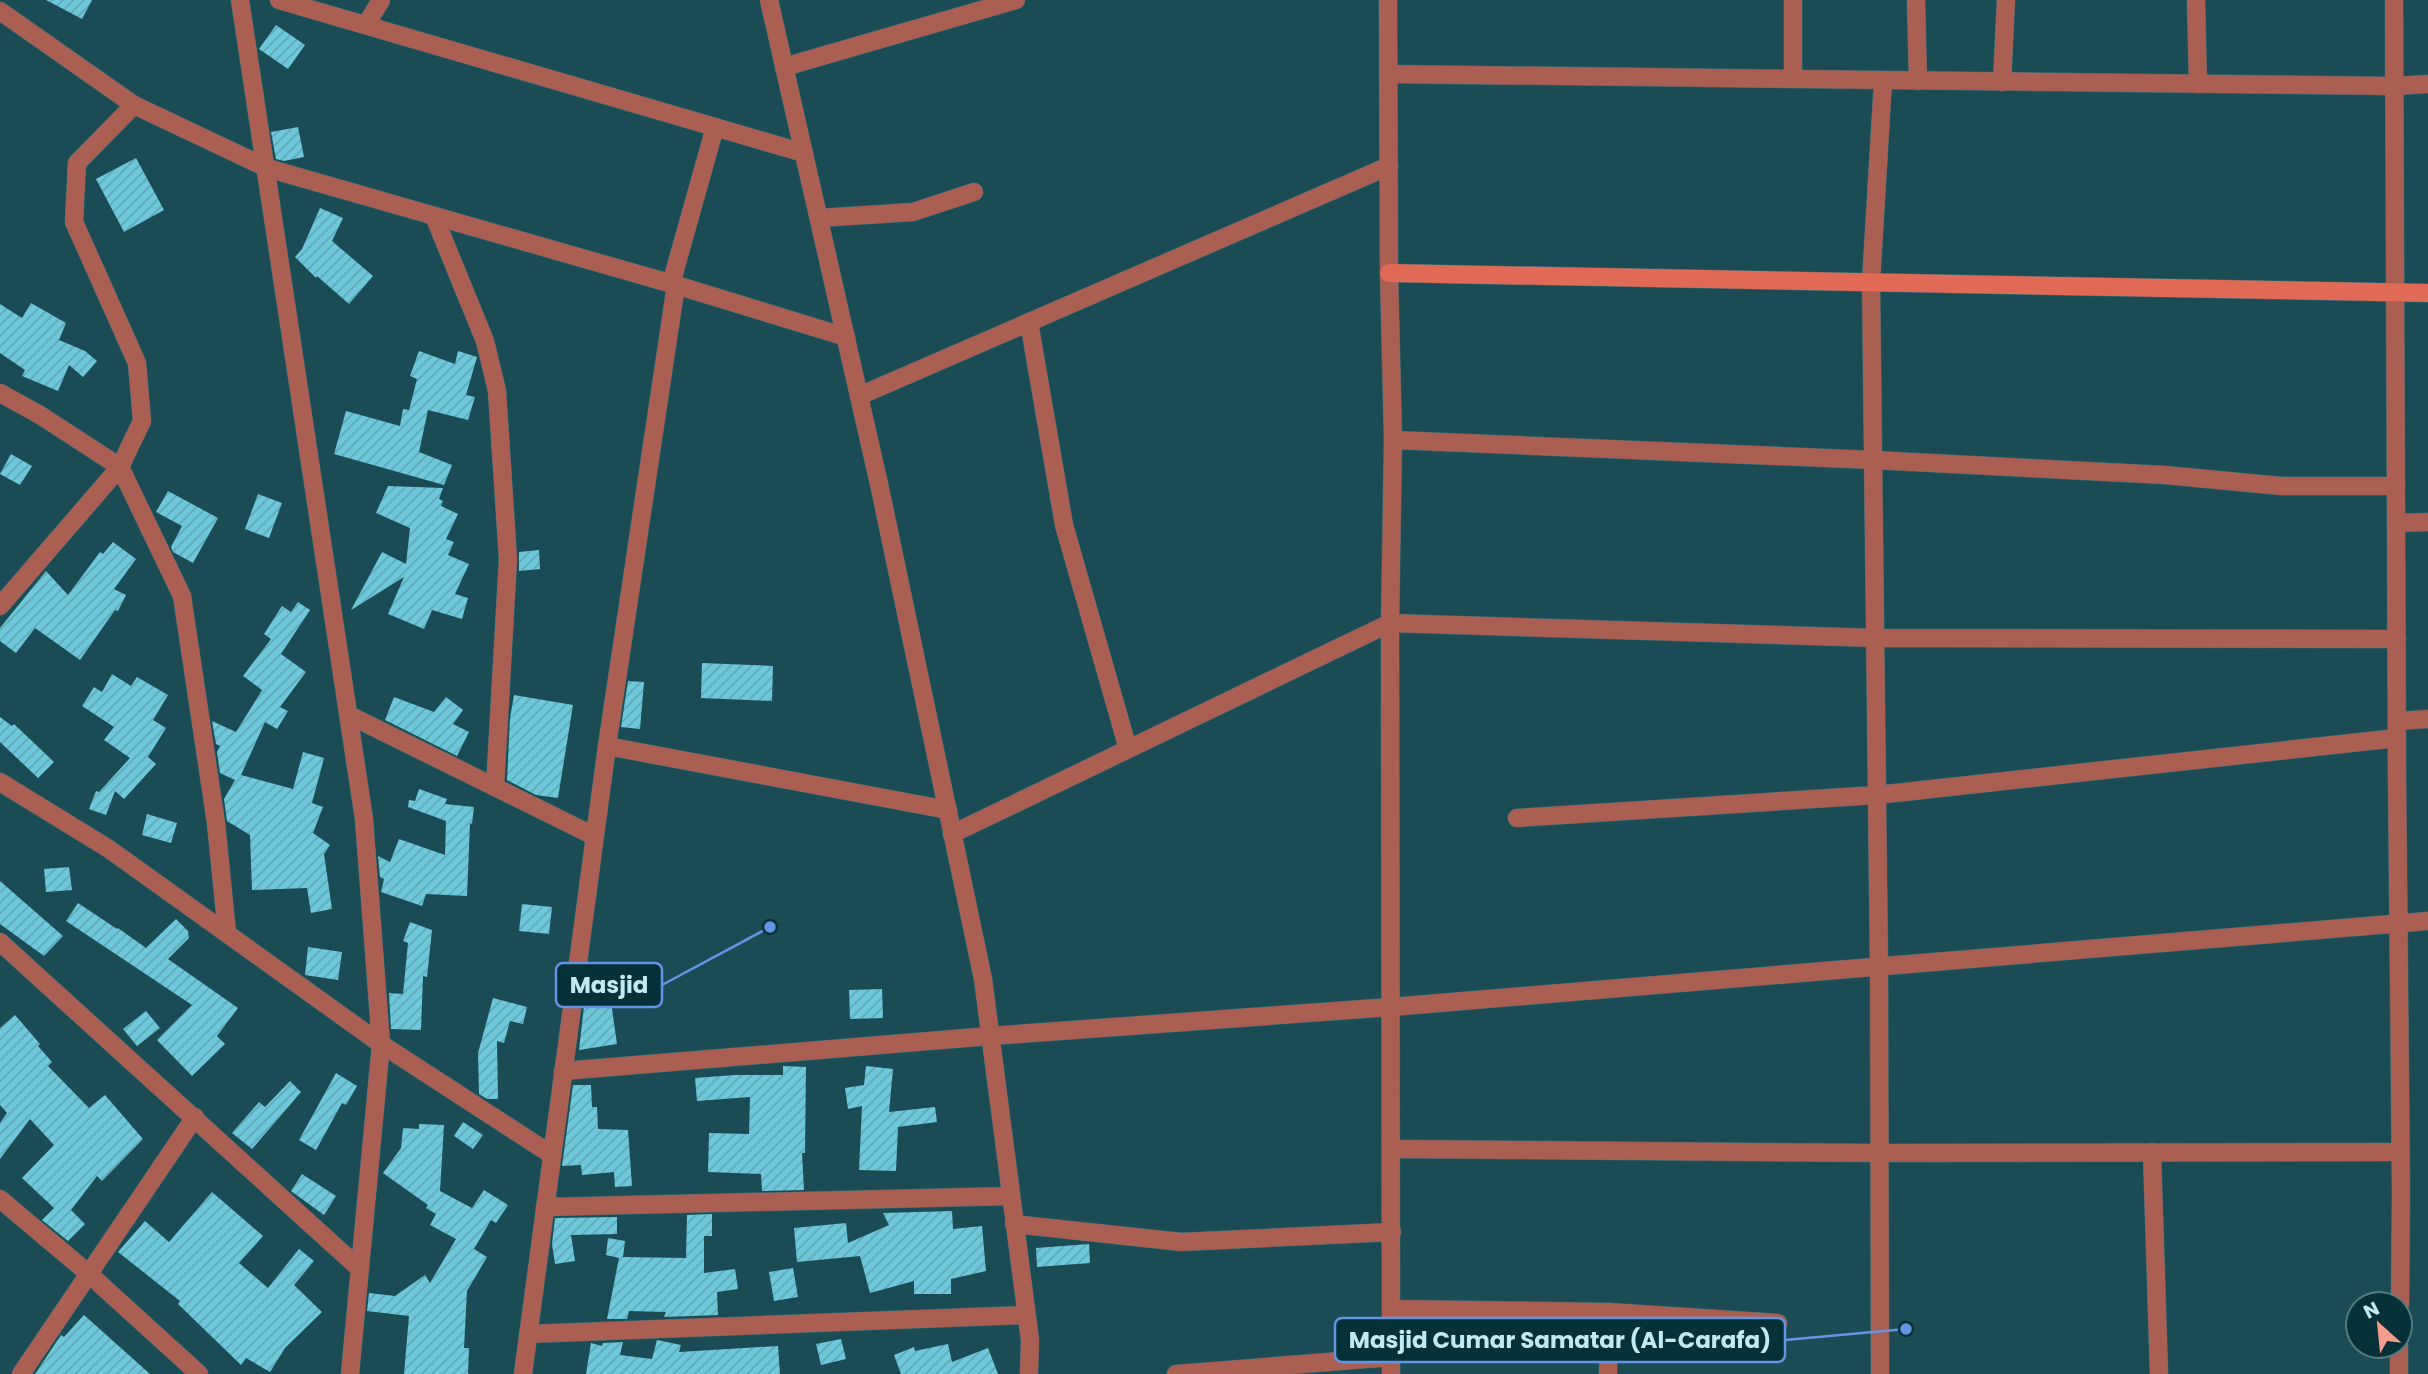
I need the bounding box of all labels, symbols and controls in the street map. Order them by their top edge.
callout: Masjid [556,963,662,1007]
text: Masjid [570,969,648,1001]
north arrow [2344,1290,2414,1360]
text: N [2359,1295,2384,1326]
callout: Masjid Cumar Samatar (Al-Carafa) [1335,1318,1785,1362]
text: Masjid Cumar Samatar (Al-Carafa) [1349,1324,1771,1356]

